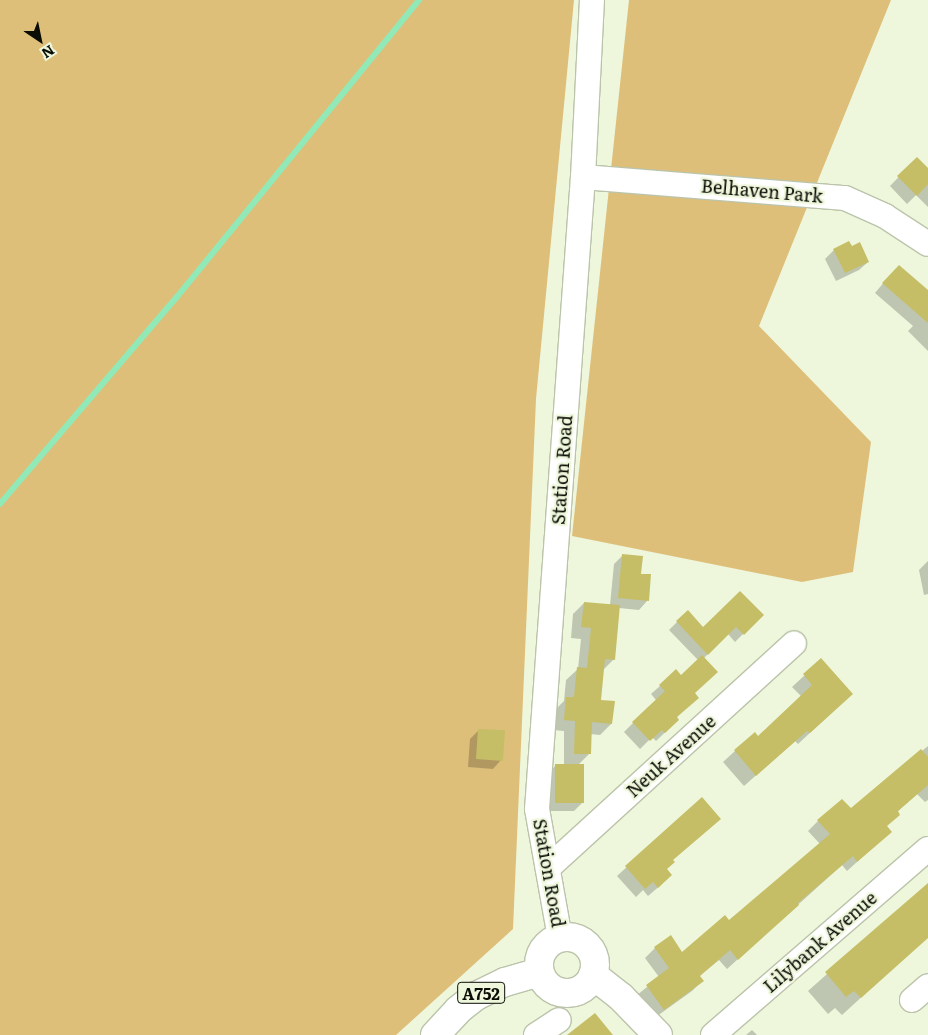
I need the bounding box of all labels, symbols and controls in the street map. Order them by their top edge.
north arrow [15,15,65,65]
text: N [38,41,59,64]
street label: Belhaven Park [700,175,824,207]
street label: Station Road [547,415,577,525]
street label: Neuk Avenue [622,710,720,802]
street label: Station Road [529,817,569,929]
street label: Lilybank Avenue [759,887,881,997]
road number: A752 [456,980,506,1006]

